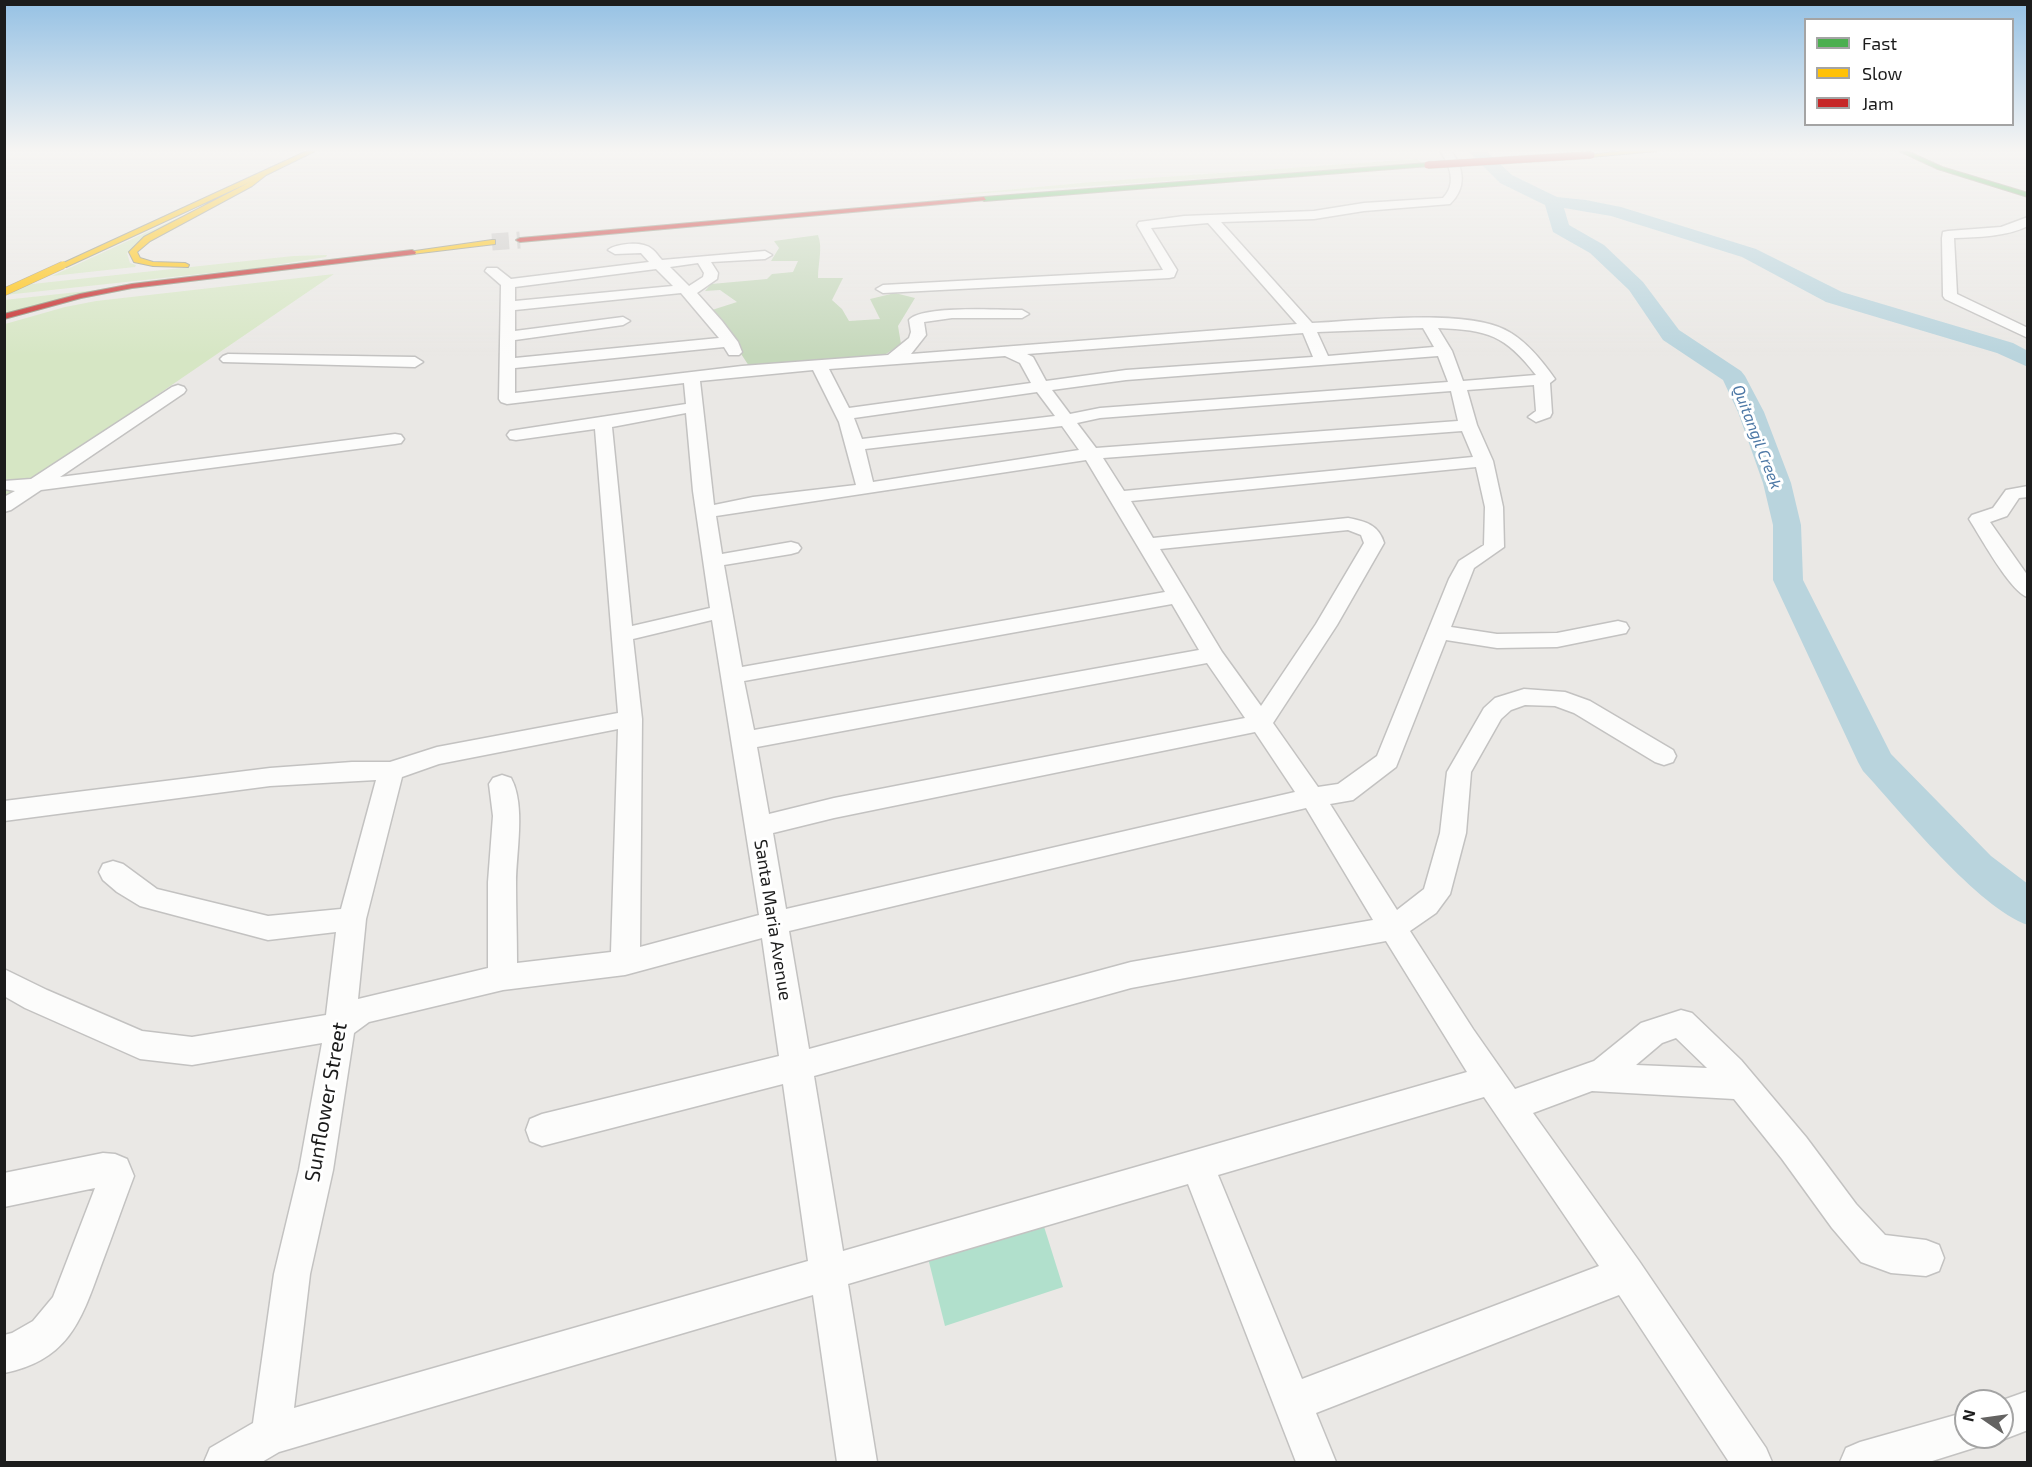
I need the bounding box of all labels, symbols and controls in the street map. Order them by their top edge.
legend [1804,18,2014,126]
text: Fast [1862,32,1897,54]
text: Slow [1862,62,1902,84]
text: Jam [1862,92,1894,114]
water label: Quitangil Creek [1728,382,1786,492]
street label: Santa Maria Avenue [750,838,796,1002]
street label: Sunflower Street [300,1020,352,1184]
north arrow [1954,1389,2014,1449]
text: N [1957,1408,1978,1423]

